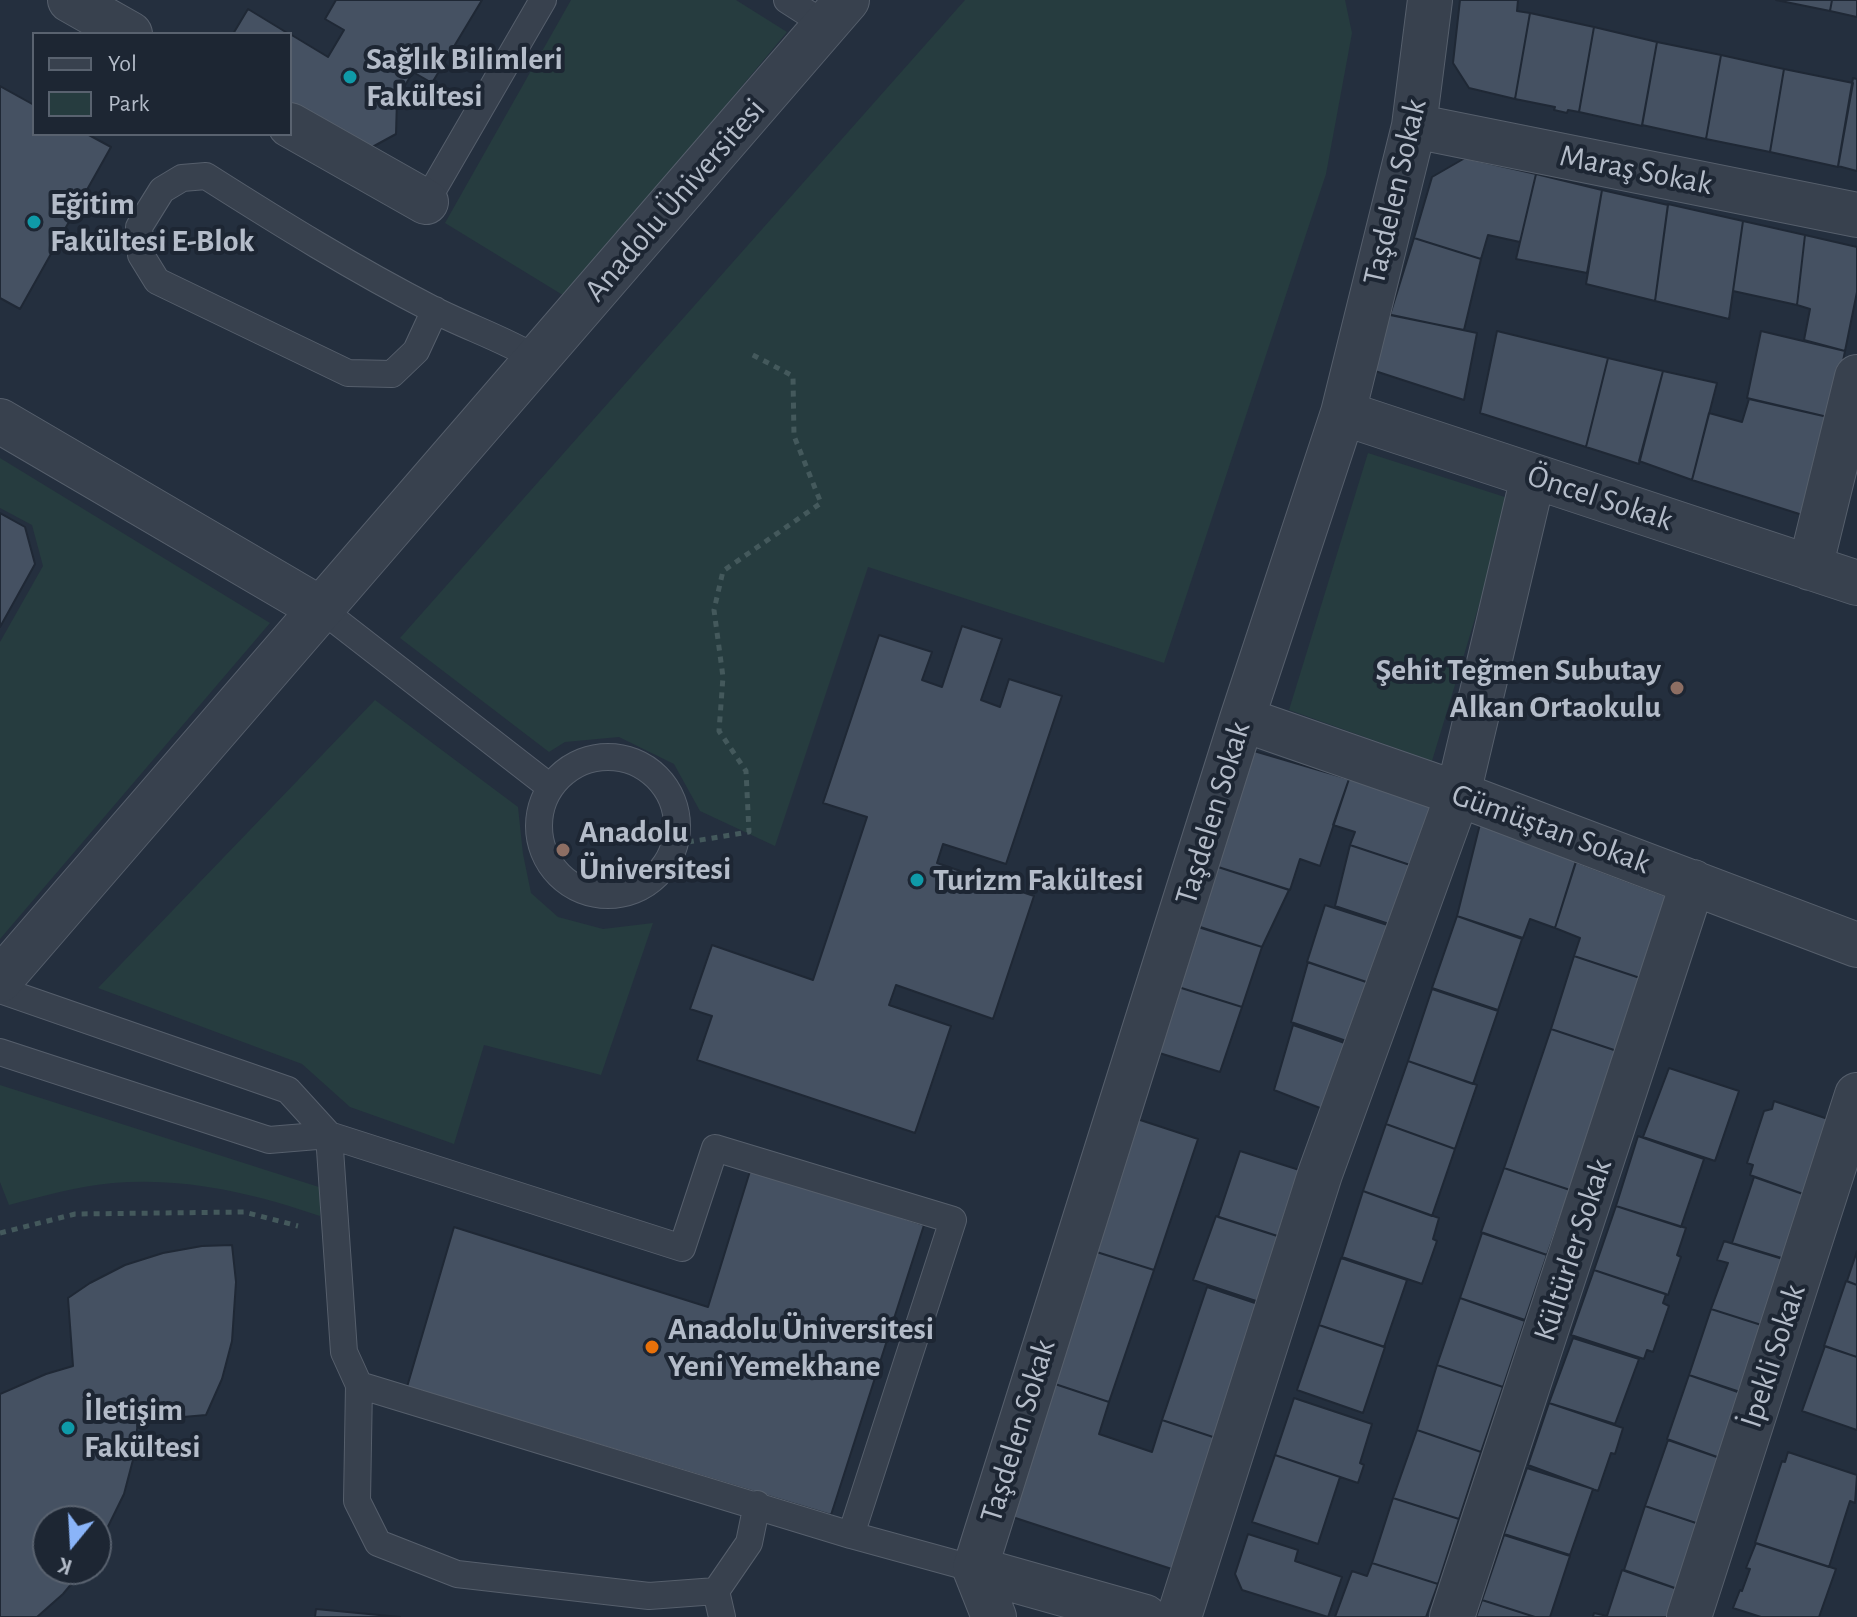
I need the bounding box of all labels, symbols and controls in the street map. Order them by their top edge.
legend [32,32,292,136]
place label: Sağlık Bilimleri Fakültesi [366,40,563,115]
text: Yol [108,52,137,76]
marker: Sağlık Bilimleri Fakültesi [341,68,359,86]
street label: Anadolu Üniversitesi [576,91,774,309]
text: Park [108,92,149,116]
street label: Taşdelen Sokak [1355,95,1435,289]
street label: Maraş Sokak [1556,136,1716,204]
place label: Eğitim Fakültesi E-Blok [50,185,254,260]
marker: Eğitim Fakültesi E-Blok [25,213,43,231]
street label: Öncel Sokak [1522,456,1678,540]
place label: Şehit Teğmen Subutay Alkan Ortaokulu [1376,651,1661,726]
marker: Şehit Teğmen Subutay Alkan Ortaokulu [1668,679,1686,697]
street label: Taşdelen Sokak [1167,717,1259,909]
street label: Gümüştan Sokak [1447,775,1655,883]
place label: Anadolu Üniversitesi [579,813,731,888]
marker: Anadolu Üniversitesi [554,841,572,859]
place label: Turizm Fakültesi [933,861,1144,899]
marker: Turizm Fakültesi [908,871,926,889]
street label: Kültürler Sokak [1525,1154,1621,1346]
street label: İpekli Sokak [1732,1279,1814,1433]
place label: Anadolu Üniversitesi Yeni Yemekhane [668,1310,934,1385]
street label: Taşdelen Sokak [972,1335,1064,1527]
marker: Anadolu Üniversitesi Yeni Yemekhane [643,1338,661,1356]
place label: İletişim Fakültesi [84,1391,200,1466]
marker: İletişim Fakültesi [59,1419,77,1437]
north arrow [32,1505,112,1585]
text: K [56,1553,75,1578]

